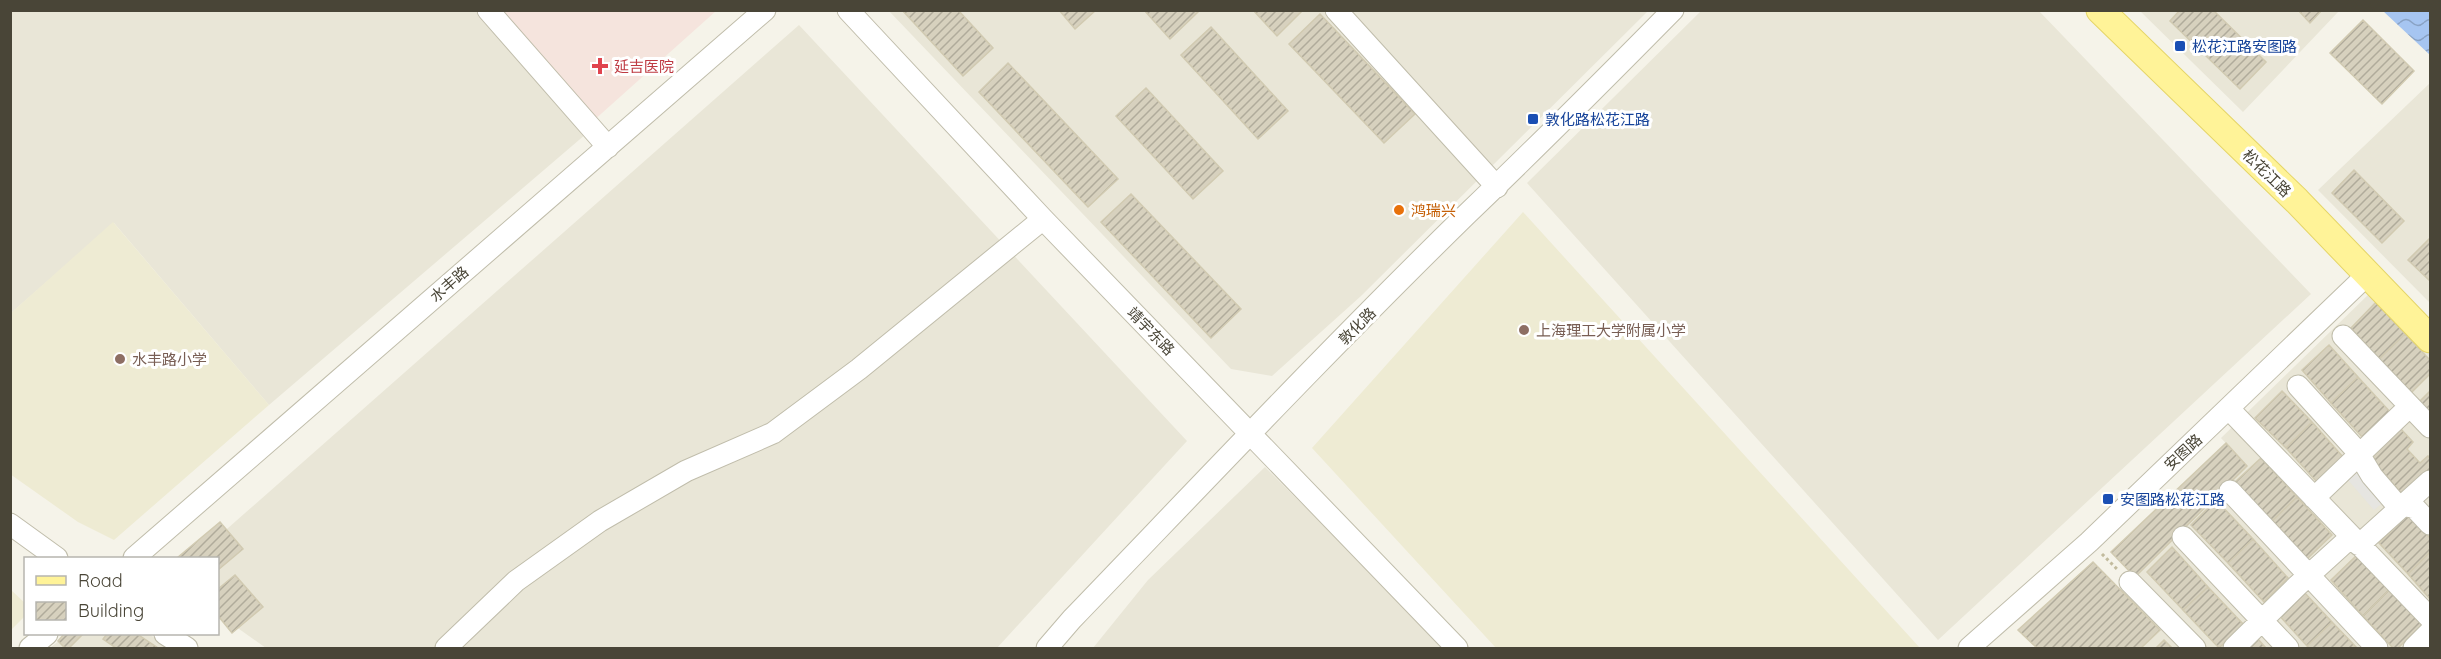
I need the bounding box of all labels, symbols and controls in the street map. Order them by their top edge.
place label: 松花江路安图路 [2192,37,2297,56]
marker: 松花江路安图路 [2173,39,2187,53]
marker: 延吉医院 [591,57,609,75]
place label: 延吉医院 [614,57,674,76]
place label: 敦化路松花江路 [1545,110,1650,129]
marker: 敦化路松花江路 [1526,112,1540,126]
street label: 松花江路 [2239,145,2295,201]
place label: 鸿瑞兴 [1411,201,1456,220]
marker: 鸿瑞兴 [1392,203,1406,217]
street label: 水丰路 [426,262,472,306]
street label: 靖宇东路 [1123,303,1179,359]
street label: 敦化路 [1334,303,1380,349]
place label: 上海理工大学附属小学 [1536,321,1686,340]
marker: 上海理工大学附属小学 [1517,323,1531,337]
place label: 水丰路小学 [132,350,207,369]
marker: 水丰路小学 [113,352,127,366]
street label: 安图路 [2160,430,2206,474]
place label: 安图路松花江路 [2120,490,2225,509]
marker: 安图路松花江路 [2101,492,2115,506]
legend [24,557,219,635]
text: Road [78,569,123,592]
text: Building [78,599,144,622]

